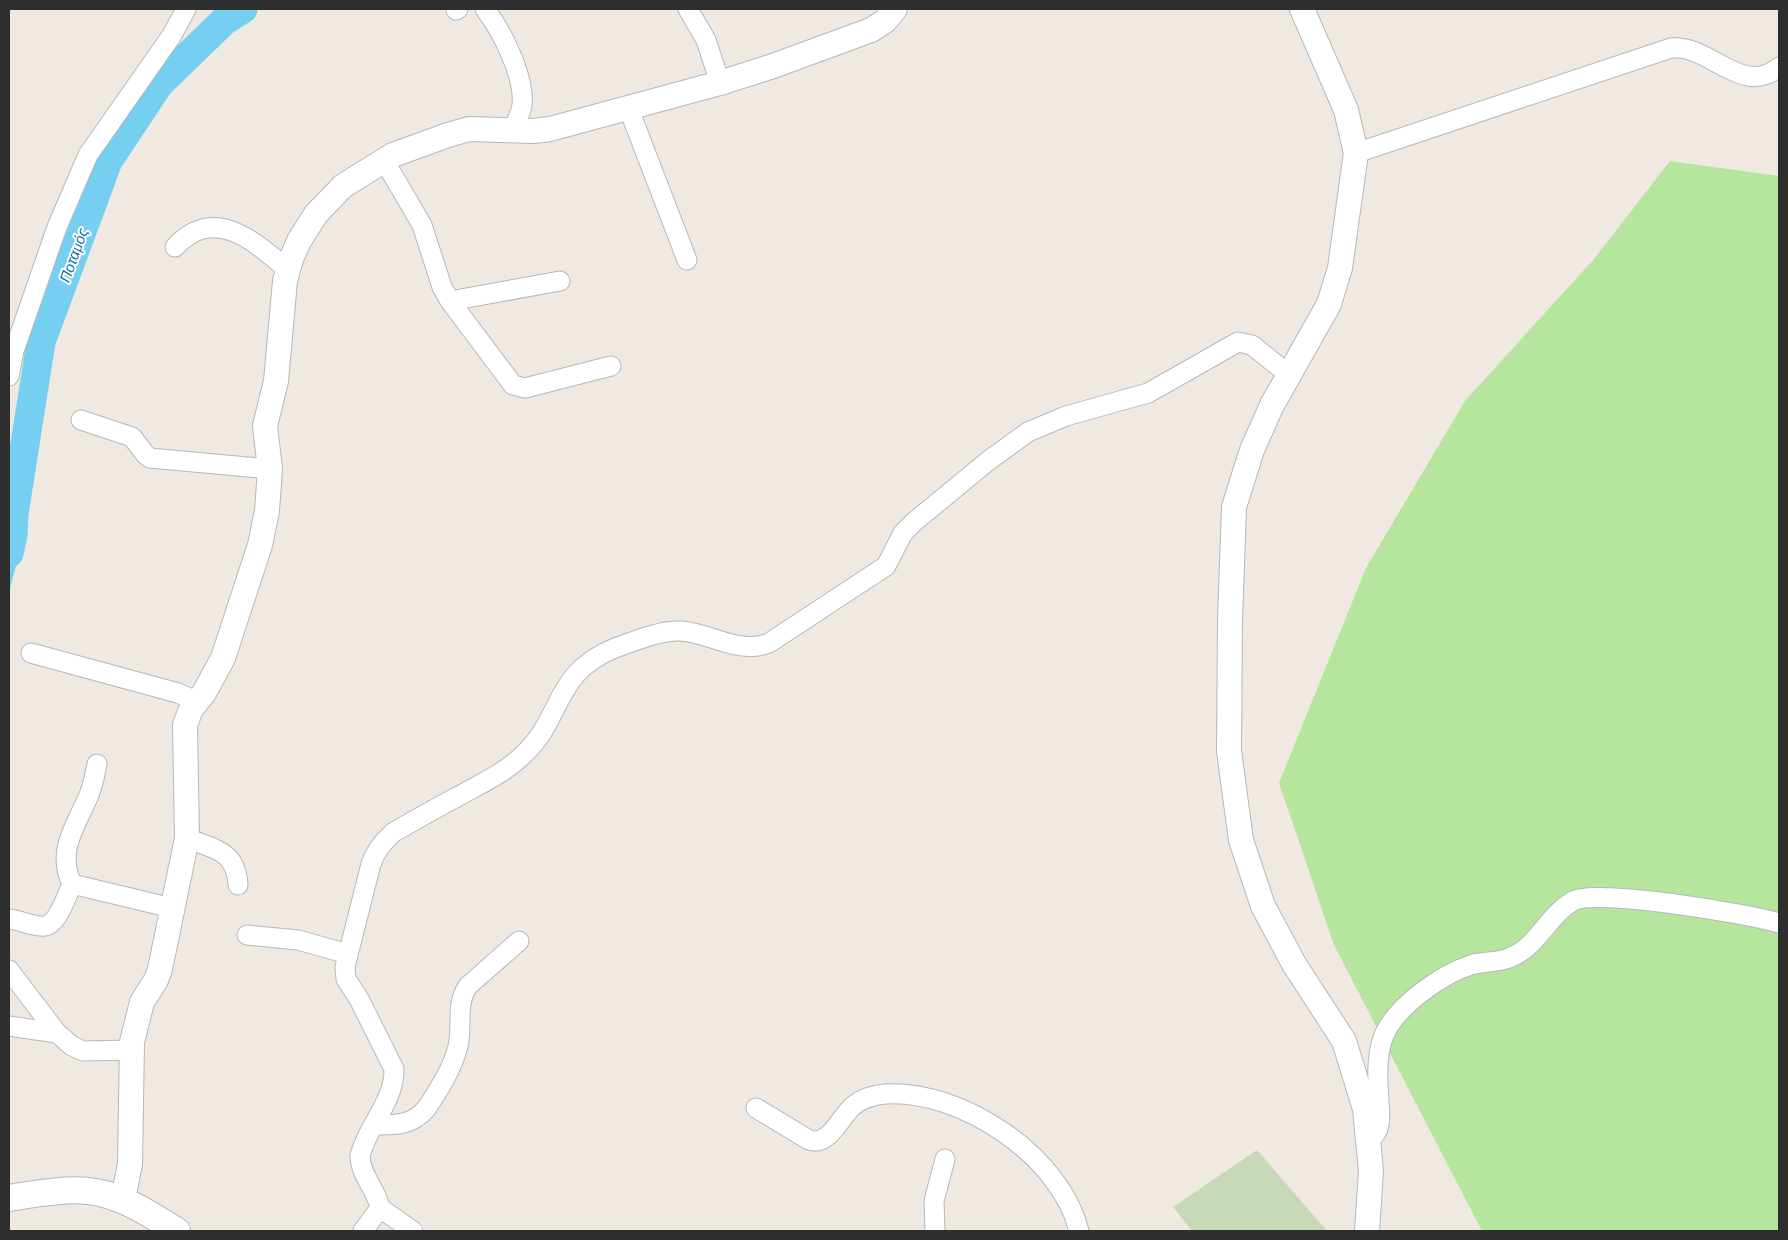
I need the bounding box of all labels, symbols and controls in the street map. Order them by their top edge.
water label: Ποταμός [55,225,91,285]

